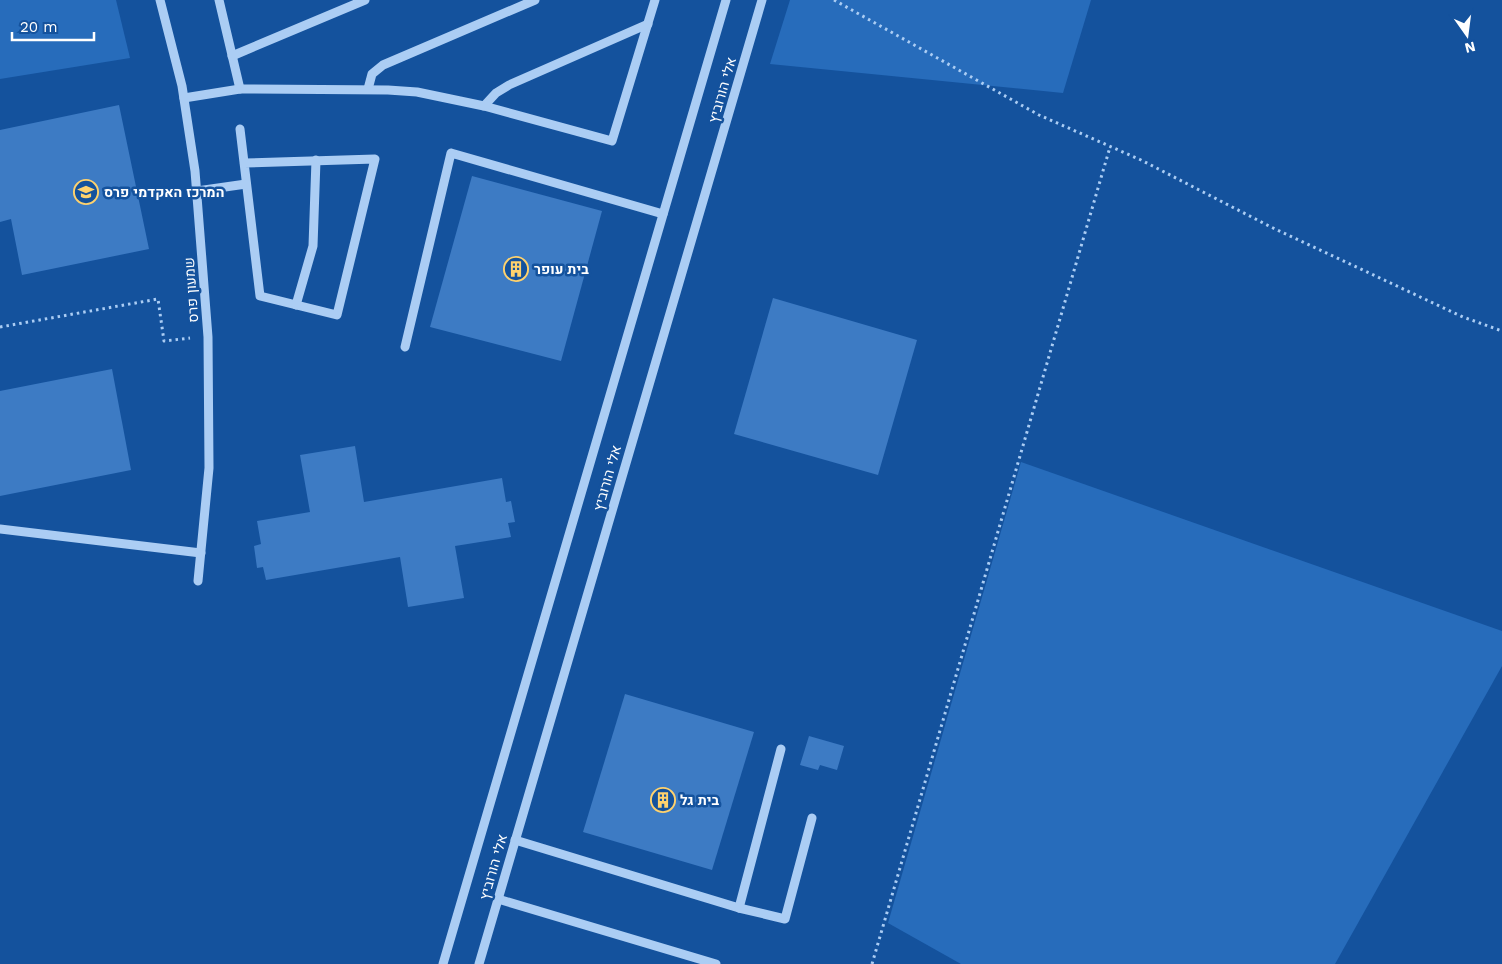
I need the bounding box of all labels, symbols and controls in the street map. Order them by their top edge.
scale bar [12,10,95,42]
north arrow [1442,10,1492,60]
text: 20 m [20,18,58,36]
text: N [1463,39,1477,57]
street label: אלי הורוביץ [705,55,739,125]
school or university icon: המרכז האקדמי פרס [73,179,99,205]
place label: המרכז האקדמי פרס [104,184,224,200]
building icon: בית עופר [503,256,529,282]
street label: שמעון פרס [181,257,201,323]
place label: בית עופר [534,261,589,277]
street label: אלי הורוביץ [590,443,624,513]
building icon: בית גל [650,787,676,813]
place label: בית גל [680,792,719,808]
street label: אלי הורוביץ [476,832,510,902]

